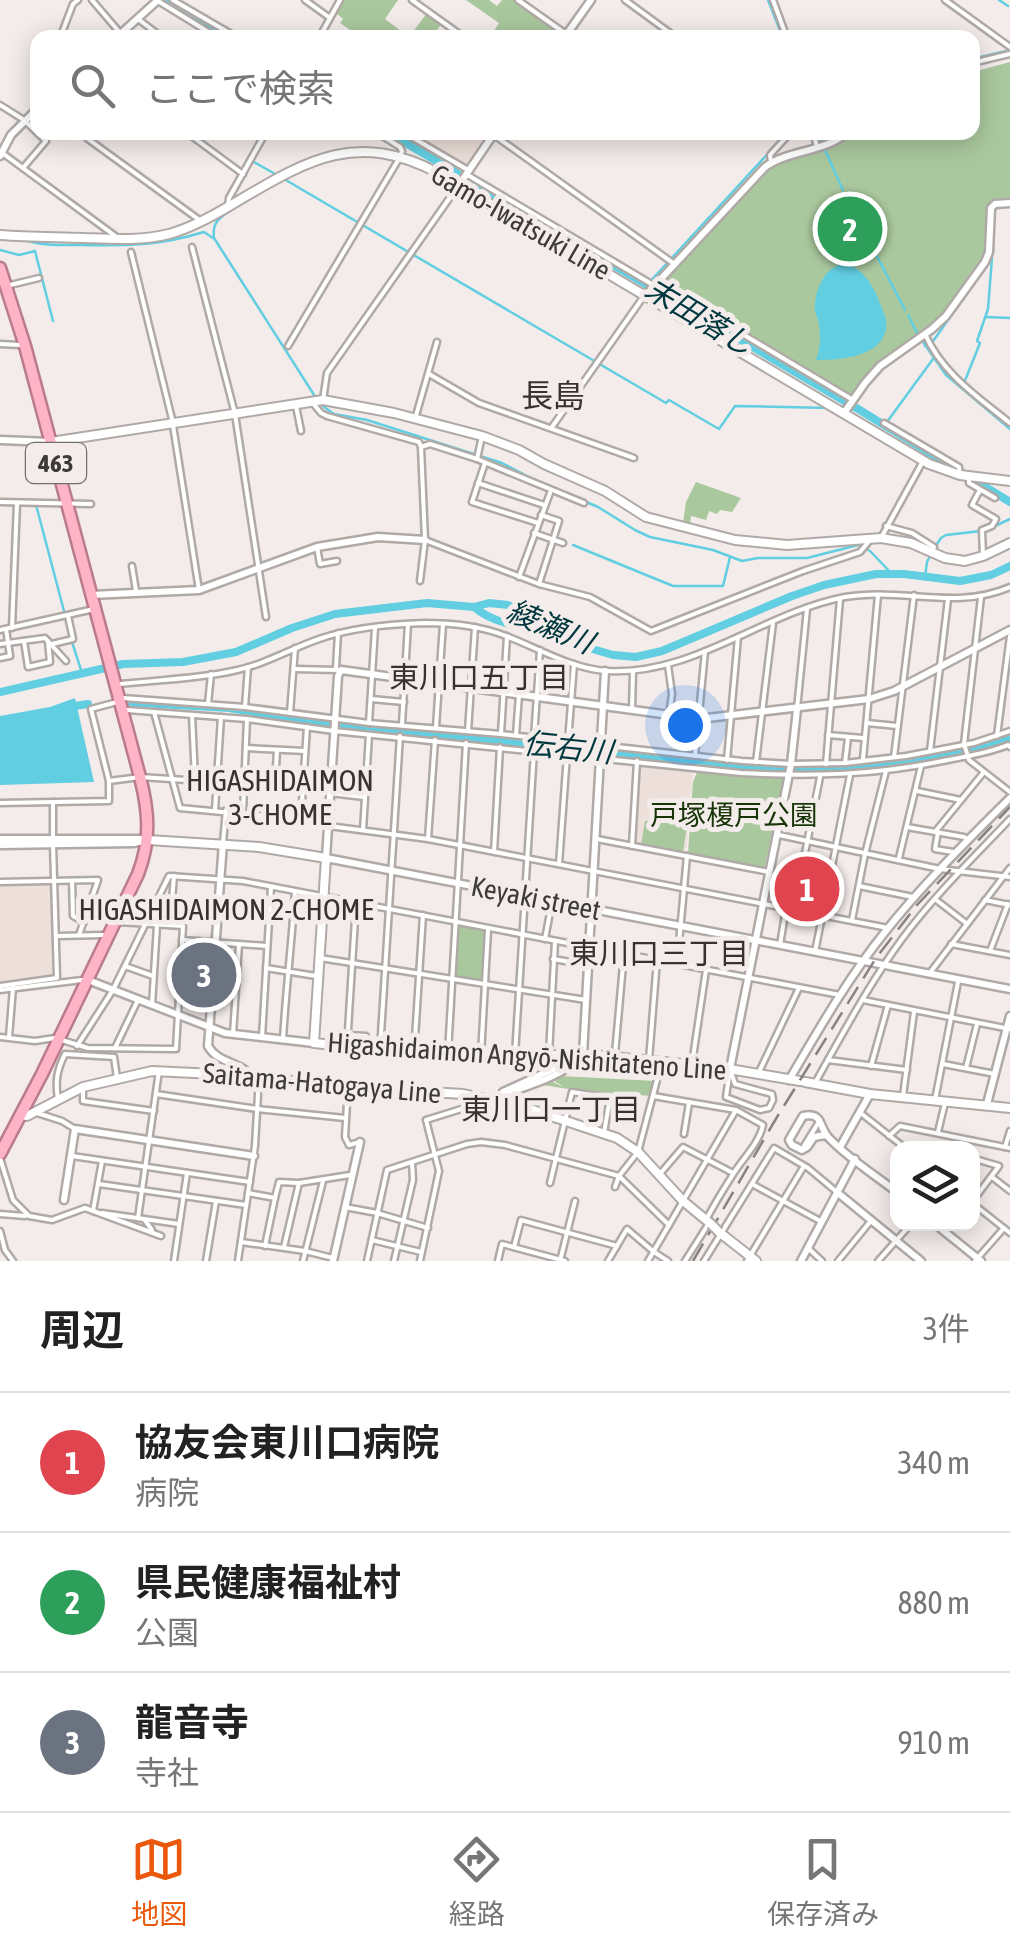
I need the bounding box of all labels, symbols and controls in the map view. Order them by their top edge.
search box [30,30,980,140]
icon: search [65,58,120,113]
text: ここで検索 [145,67,335,110]
street label: Gamo-Iwatsuki Line [426,158,616,286]
pin: 2 [818,192,882,266]
water label: 末田落し [639,271,760,362]
district label: 長島 [521,377,585,414]
road number: 463 [26,443,86,483]
water label: 綾瀬川 [502,593,601,660]
district label: 東川口五丁目 [389,660,569,694]
your location [660,700,711,751]
water label: 伝右川 [522,725,618,769]
district label: HIGASHIDAIMON 3-CHOME [186,763,374,831]
park label: 戸塚榎戸公園 [650,799,818,831]
pin: 1 [774,852,840,926]
street label: Keyaki street [469,870,603,926]
district label: HIGASHIDAIMON 2-CHOME [79,892,374,926]
district label: 東川口三丁目 [569,936,749,970]
pin: 3 [172,938,236,1012]
street label: Higashidaimon Angyō-Nishitateno Line [326,1026,728,1086]
street label: Saitama-Hatogaya Line [202,1057,442,1109]
district label: 東川口一丁目 [461,1092,641,1126]
map controls [890,1141,980,1231]
button: layers [890,1141,980,1231]
text: 周辺 [40,1306,124,1354]
text: 3件 [923,1310,970,1347]
text: 協友会東川口病院 [135,1421,439,1464]
text: 1 [65,1444,80,1481]
text: 340 m [897,1444,970,1481]
text: 病院 [135,1474,199,1511]
text: 県民健康福祉村 [135,1561,401,1604]
text: 2 [65,1584,80,1621]
text: 880 m [897,1584,970,1621]
text: 公園 [135,1614,199,1651]
text: 龍音寺 [135,1701,249,1744]
text: 3 [65,1724,80,1761]
text: 910 m [897,1724,970,1761]
text: 寺社 [135,1754,199,1791]
tab: 地図 [131,1832,187,1932]
tab: 経路 [449,1832,505,1932]
tab: 保存済み [767,1832,879,1932]

